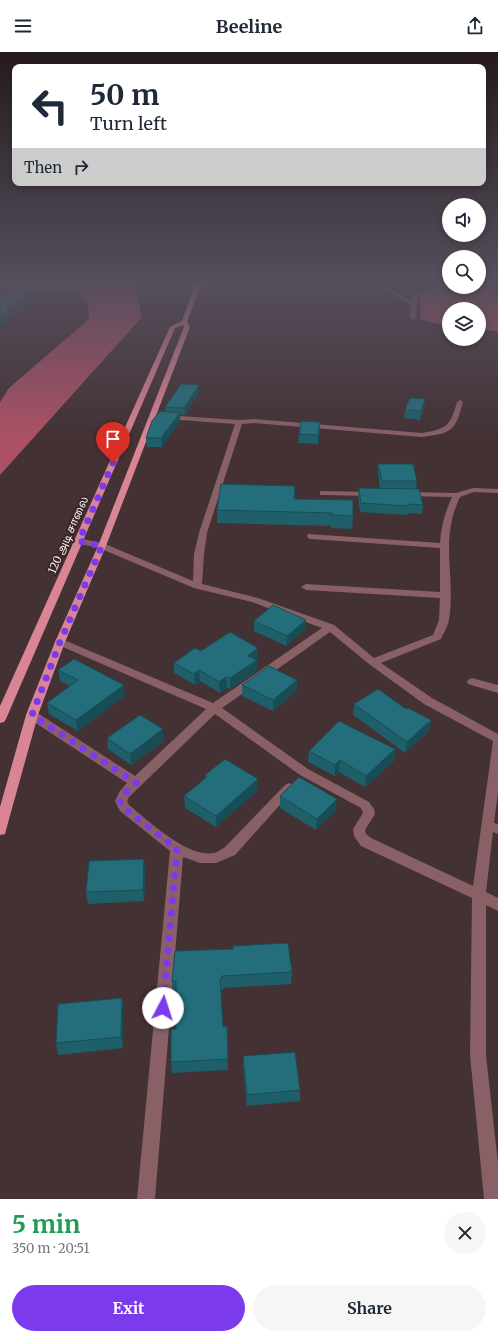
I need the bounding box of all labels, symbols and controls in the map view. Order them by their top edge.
icon: menu [12,15,34,37]
text: Beeline [216,15,282,38]
icon: share [464,15,486,37]
text: 50 m [90,77,159,113]
icon: left [24,80,76,132]
text: Turn left [90,112,167,135]
icon: right [70,156,92,178]
text: Then [24,158,62,177]
map controls [442,198,486,346]
button: sound [442,198,486,242]
button: search [442,250,486,294]
button: layers [442,302,486,346]
pin [96,422,130,463]
icon: arrive [102,428,124,450]
street label: 120 அடி சாலை [45,494,92,576]
position arrow [142,987,184,1029]
text: 5 min [12,1209,80,1240]
button: close [444,1212,486,1254]
text: 350 m · 20:51 [12,1240,89,1257]
button: Exit [12,1285,245,1331]
button: Share [253,1285,486,1331]

